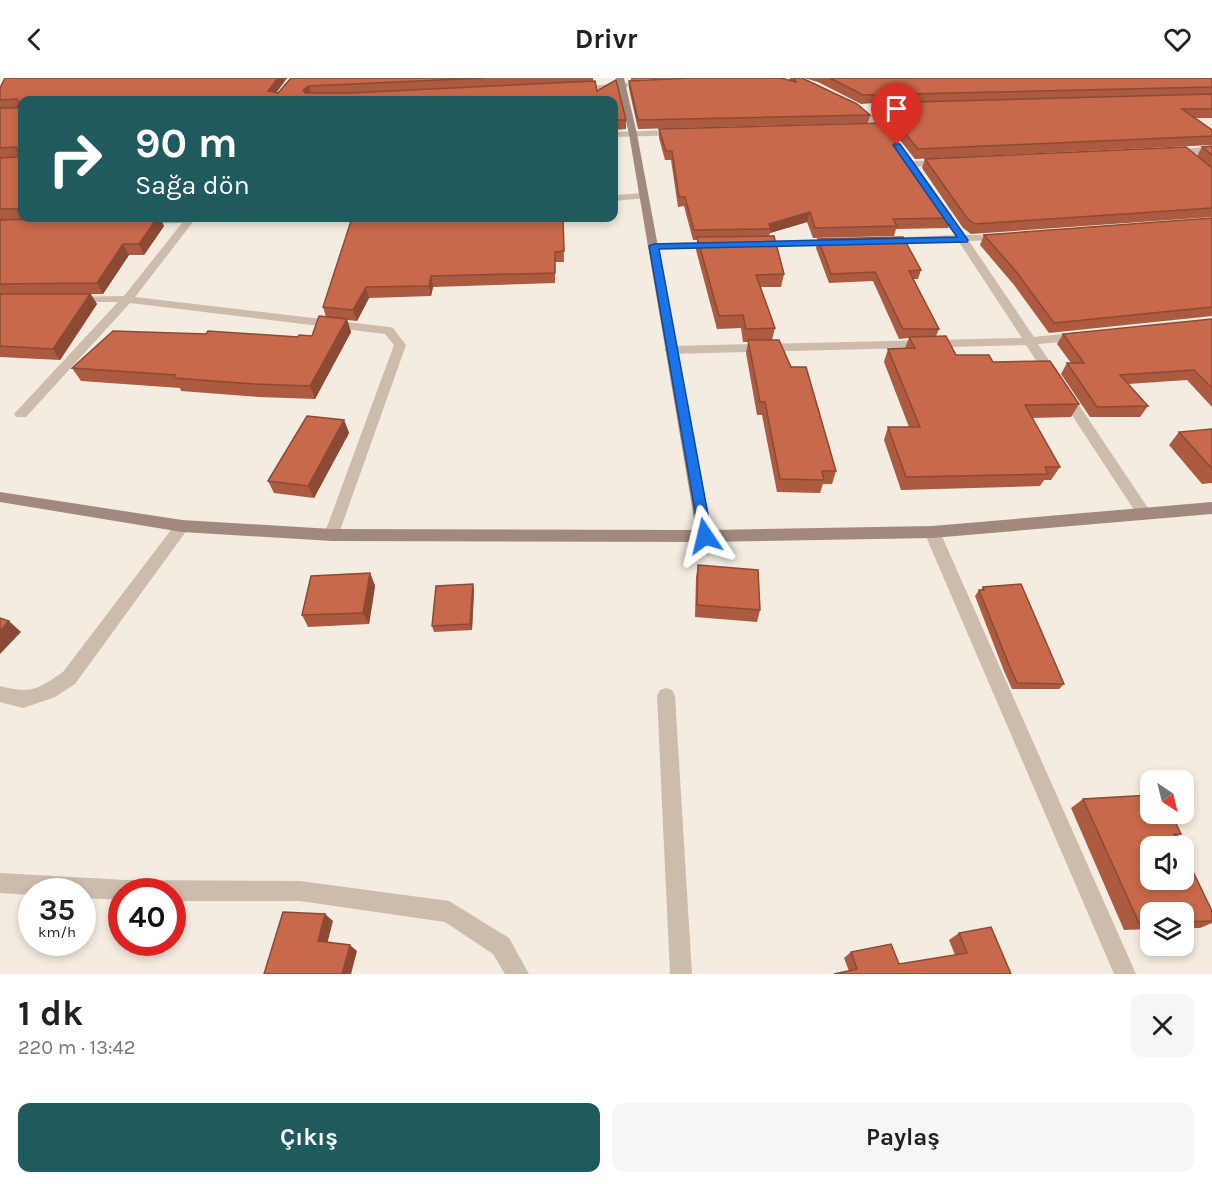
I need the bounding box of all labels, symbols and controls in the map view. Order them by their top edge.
icon: back [18,23,51,56]
text: Drivr [575,23,637,55]
icon: heart [1161,23,1194,56]
pin [871,83,922,145]
icon: arrive [880,92,913,125]
text: 90 m [135,118,238,168]
icon: right [36,120,114,198]
text: Sağa dön [135,169,250,201]
position arrow [673,504,737,568]
north arrow [1140,770,1194,824]
map controls [1140,770,1194,956]
button: sound [1140,836,1194,890]
speed limit sign: 40 [108,878,186,956]
text: 35 [39,892,75,928]
button: layers [1140,902,1194,956]
text: km/h [38,923,76,941]
text: 1 dk [18,992,83,1034]
button: close [1131,994,1194,1057]
text: 220 m · 13:42 [18,1036,135,1059]
button: Çıkış [18,1103,600,1172]
button: Paylaş [612,1103,1194,1172]

